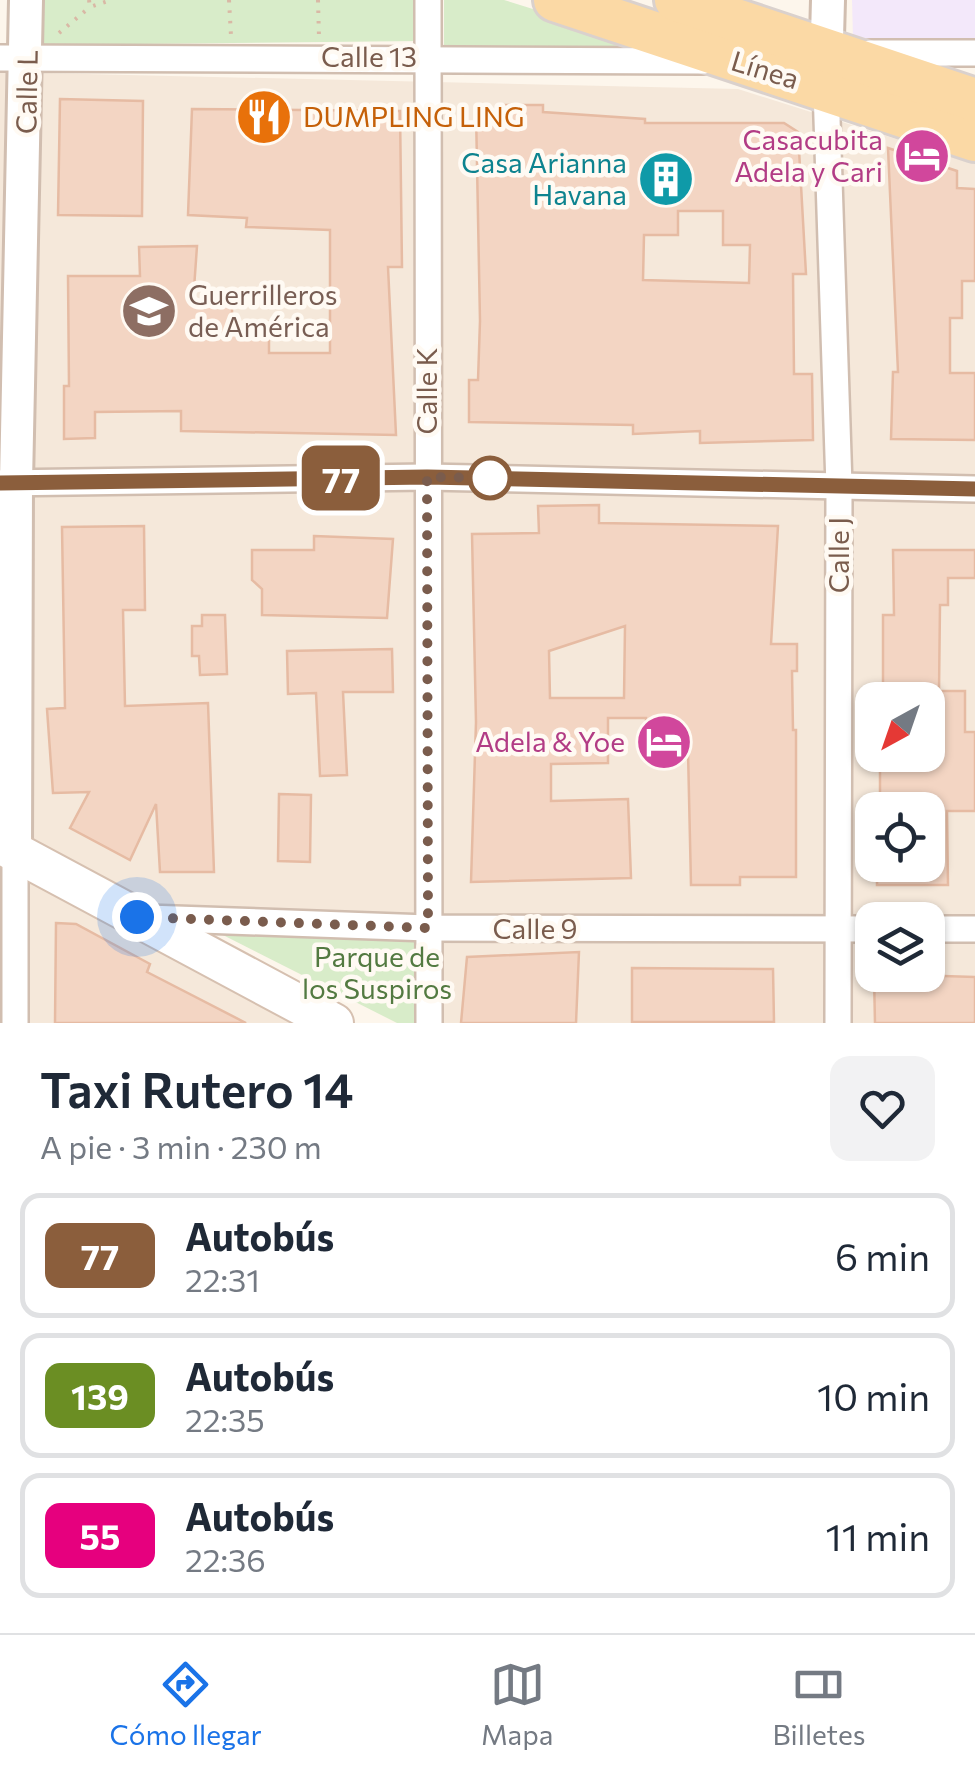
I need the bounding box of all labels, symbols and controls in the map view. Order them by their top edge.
street label: Calle 13 [321,39,417,73]
street label: Línea [727,43,803,95]
street label: Calle L [8,50,44,134]
restaurant icon: DUMPLING LING [234,87,294,147]
place label: DUMPLING LING [303,99,524,133]
place label: Casacubita Adela y Cari [734,122,883,188]
hotel icon: Casacubita Adela y Cari [892,126,952,186]
place label: Casa Arianna Havana [461,145,627,211]
building icon: Casa Arianna Havana [636,149,696,209]
place label: Guerrilleros de América [188,277,337,343]
school or university icon: Guerrilleros de América [119,281,179,341]
street label: Calle K [409,348,443,434]
line badge: 77 [296,446,386,510]
text: 77 [322,457,360,500]
unlabelled marker [469,457,511,499]
street label: Calle J [821,517,855,593]
north arrow [855,682,945,772]
map controls [855,682,945,992]
hotel icon: Adela & Yoe [634,712,694,772]
place label: Adela & Yoe [475,724,625,758]
button: locate [855,792,945,882]
your location [112,892,162,942]
button: layers [855,902,945,992]
street label: Calle 9 [492,911,578,945]
park label: Parque de los Suspiros [302,939,452,1005]
button: heart [830,1056,935,1161]
text: Taxi Rutero 14 [40,1059,353,1118]
text: A pie · 3 min · 230 m [40,1126,322,1166]
text: Autobús [185,1212,334,1259]
text: 6 min [835,1232,930,1279]
text: 77 [81,1234,119,1277]
text: 22:31 [185,1259,260,1299]
text: Autobús [185,1352,334,1399]
text: 10 min [817,1372,930,1419]
text: 139 [71,1374,129,1417]
text: 22:35 [185,1399,265,1439]
text: Autobús [185,1492,334,1539]
text: 11 min [826,1512,930,1559]
text: 55 [80,1514,120,1557]
text: 22:36 [185,1539,266,1579]
tab: Cómo llegar [110,1657,262,1751]
tab: Mapa [481,1657,553,1751]
tab: Billetes [773,1657,865,1751]

